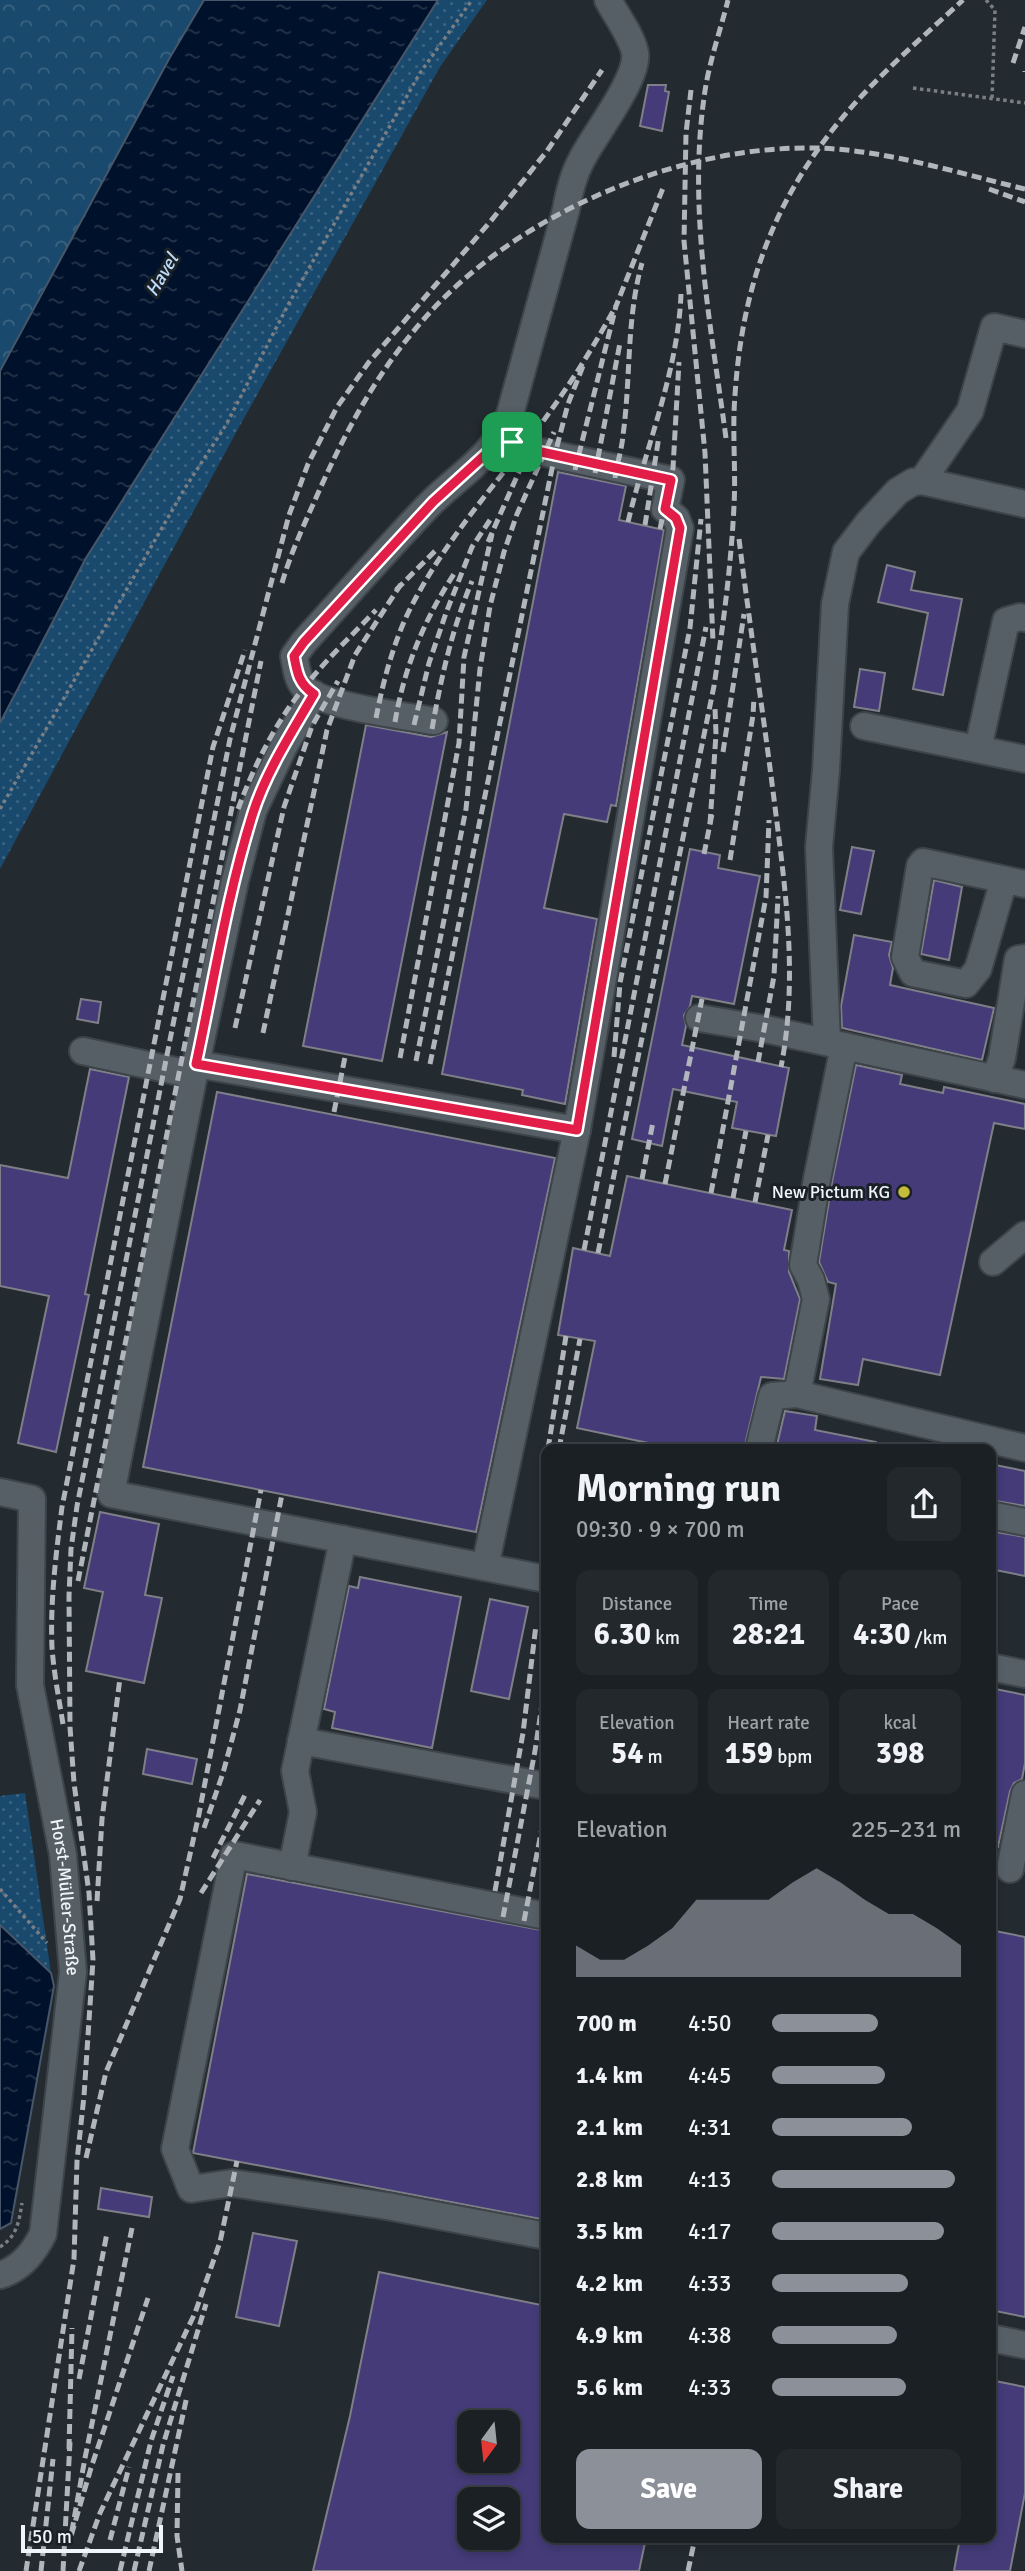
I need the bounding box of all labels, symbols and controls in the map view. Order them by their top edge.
water label: Havel [140,248,185,301]
pin [482,412,542,472]
icon: arrive [493,423,531,461]
place label: New Pictum KG [772,1181,890,1203]
marker: New Pictum KG [896,1184,912,1200]
text: Morning run [576,1465,781,1512]
button: share [887,1467,961,1541]
text: 09:30 · 9 × 700 m [576,1515,745,1544]
text: Distance [601,1592,672,1616]
text: Time [749,1592,788,1616]
text: Pace [881,1592,919,1616]
text: 6.30 [594,1616,651,1653]
text: 28:21 [732,1616,805,1653]
text: 4:30 [853,1616,910,1653]
text: km [651,1626,680,1650]
text: /km [910,1626,947,1650]
text: Elevation [599,1711,675,1735]
text: Heart rate [727,1711,810,1735]
text: kcal [883,1711,917,1735]
text: 54 [611,1735,643,1772]
text: 159 [724,1735,773,1772]
text: 398 [876,1735,924,1772]
text: m [643,1745,663,1769]
text: bpm [773,1745,813,1769]
text: Elevation [576,1815,668,1844]
text: 225–231 m [851,1815,961,1844]
street label: Horst-Müller-Straße [45,1817,84,1976]
text: 700 m [576,2009,637,2038]
text: 4:50 [688,2009,731,2038]
text: 1.4 km [576,2061,643,2090]
text: 4:45 [688,2061,731,2090]
text: 2.1 km [576,2113,643,2142]
text: 4:31 [688,2113,731,2142]
text: 2.8 km [576,2165,643,2194]
text: 4:13 [688,2165,731,2194]
text: 3.5 km [576,2217,643,2246]
text: 4:17 [688,2217,731,2246]
text: 4.2 km [576,2269,643,2298]
text: 4:33 [688,2269,731,2298]
text: 4.9 km [576,2321,643,2350]
text: 4:38 [688,2321,731,2350]
text: 5.6 km [576,2373,643,2402]
text: 4:33 [688,2373,731,2402]
north arrow [457,2410,520,2473]
map controls [457,2410,520,2550]
button: Save [576,2449,762,2529]
button: Share [776,2449,961,2529]
button: layers [457,2487,520,2550]
scale bar [21,2522,163,2554]
text: 50 m [32,2525,72,2549]

